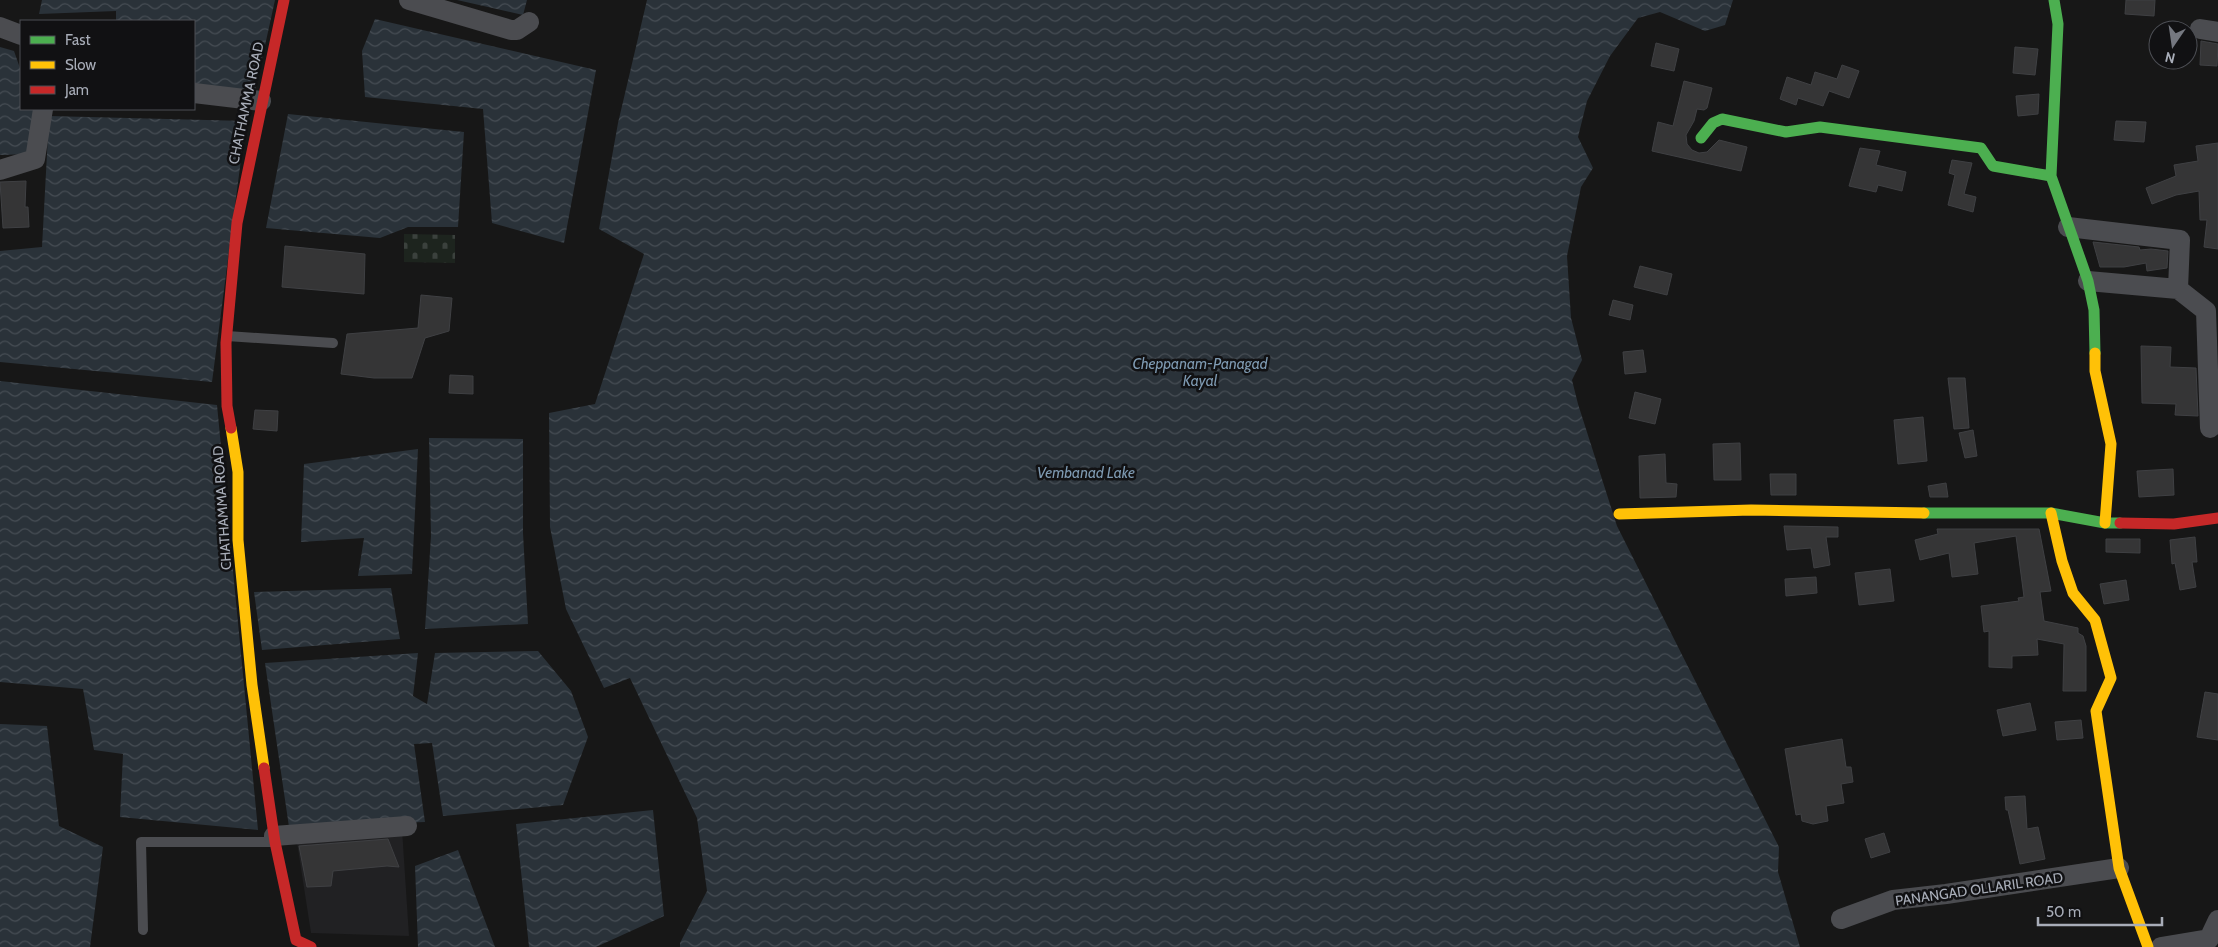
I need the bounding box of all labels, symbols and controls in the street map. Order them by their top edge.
legend [20,20,195,110]
north arrow [2148,20,2198,70]
text: Fast [65,31,90,49]
street label: CHATHAMMA ROAD [224,40,268,166]
text: N [2163,48,2177,68]
text: Slow [65,56,96,74]
text: Jam [64,81,89,99]
water label: Cheppanam-Panagad Kayal [1133,355,1269,390]
street label: CHATHAMMA ROAD [209,445,235,571]
water label: Vembanad Lake [1037,464,1135,482]
street label: PANANGAD OLLARIL ROAD [1894,868,2064,910]
scale bar [2038,894,2162,926]
text: 50 m [2046,903,2081,921]

